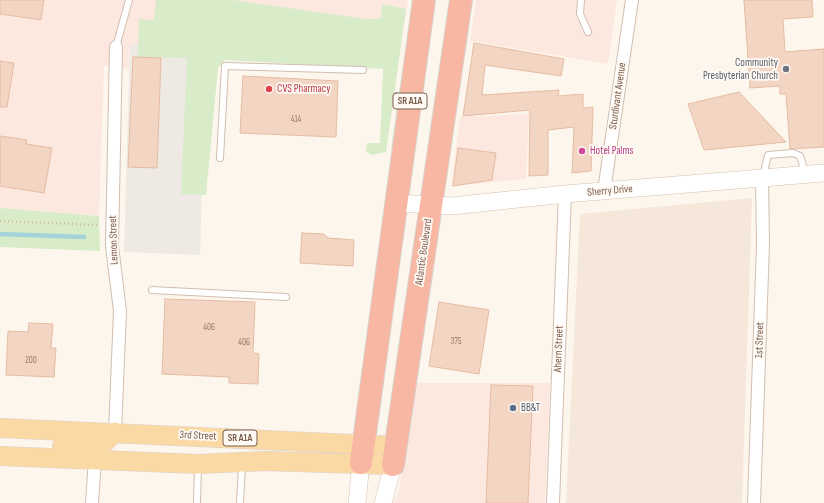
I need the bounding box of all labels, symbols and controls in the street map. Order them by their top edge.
place label: Community Presbyterian Church [703,56,778,82]
street label: Sturdivant Avenue [607,62,629,130]
marker: Community Presbyterian Church [781,64,791,74]
place label: CVS Pharmacy [277,82,330,96]
marker: CVS Pharmacy [264,84,274,94]
road number: SR A1A [393,93,427,109]
house number: 414 [291,115,301,125]
place label: Hotel Palms [590,144,633,158]
marker: Hotel Palms [577,146,587,156]
street label: Sherry Drive [587,182,633,200]
street label: Lemon Street [107,215,121,265]
street label: Atlantic Boulevard [413,218,435,286]
street label: 1st Street [753,322,767,358]
house number: 406 [203,323,215,333]
street label: Ahern Street [552,325,566,373]
house number: 375 [451,337,461,347]
house number: 406 [238,338,250,348]
house number: 200 [25,356,37,366]
place label: BB&T [521,401,540,415]
marker: BB&T [508,403,518,413]
street label: 3rd Street [179,428,217,444]
road number: SR A1A [223,430,257,446]

